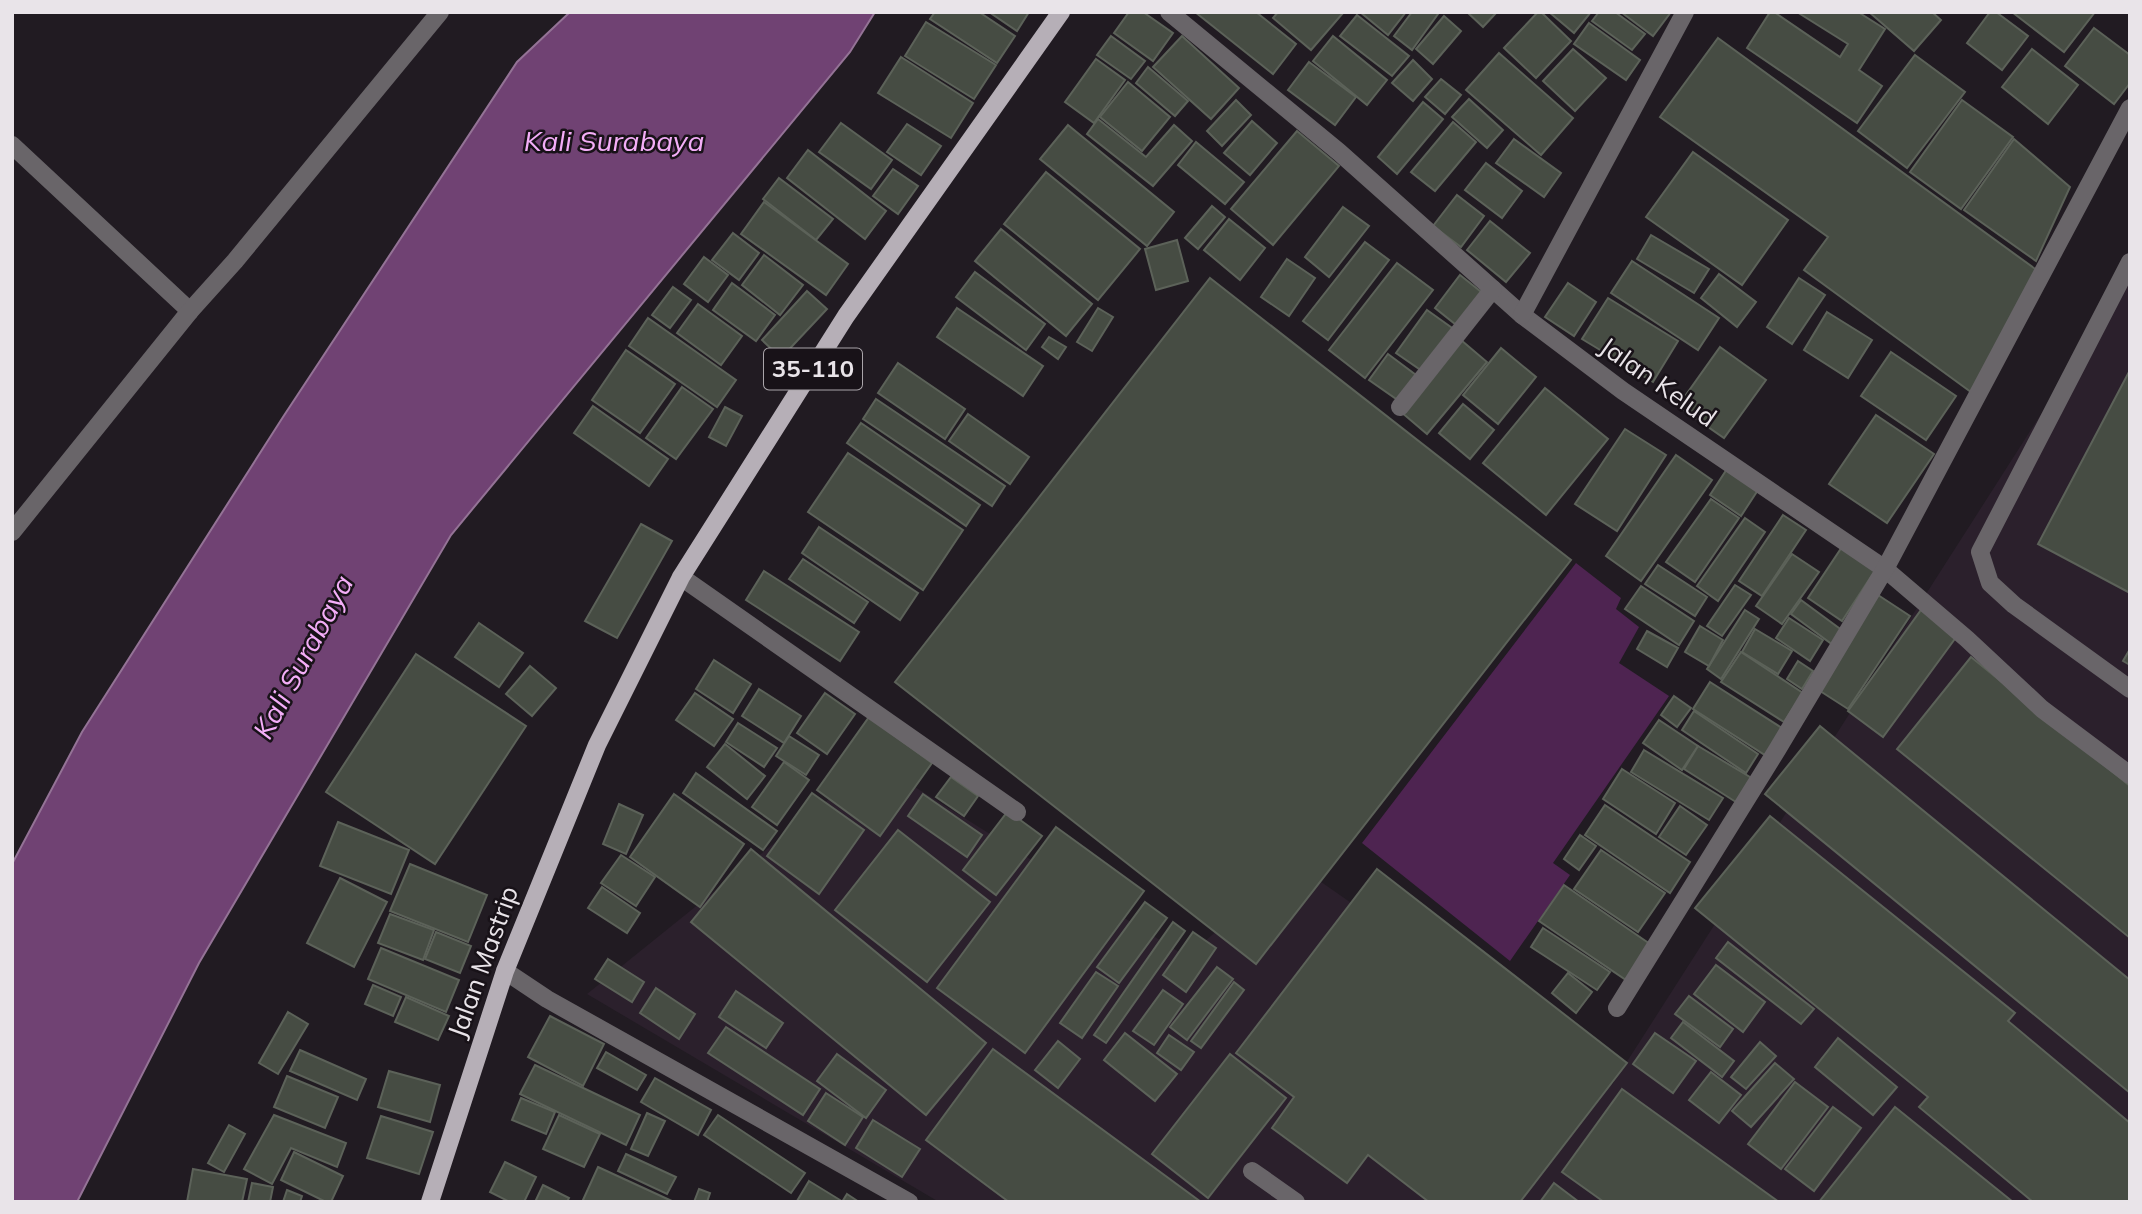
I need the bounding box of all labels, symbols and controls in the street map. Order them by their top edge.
water label: Kali Surabaya [524,123,704,158]
street label: Jalan Kelud [1593,329,1723,434]
road number: 35-110 [764,348,862,390]
water label: Kali Surabaya [245,569,360,745]
street label: Jalan Mastrip [440,881,525,1042]

